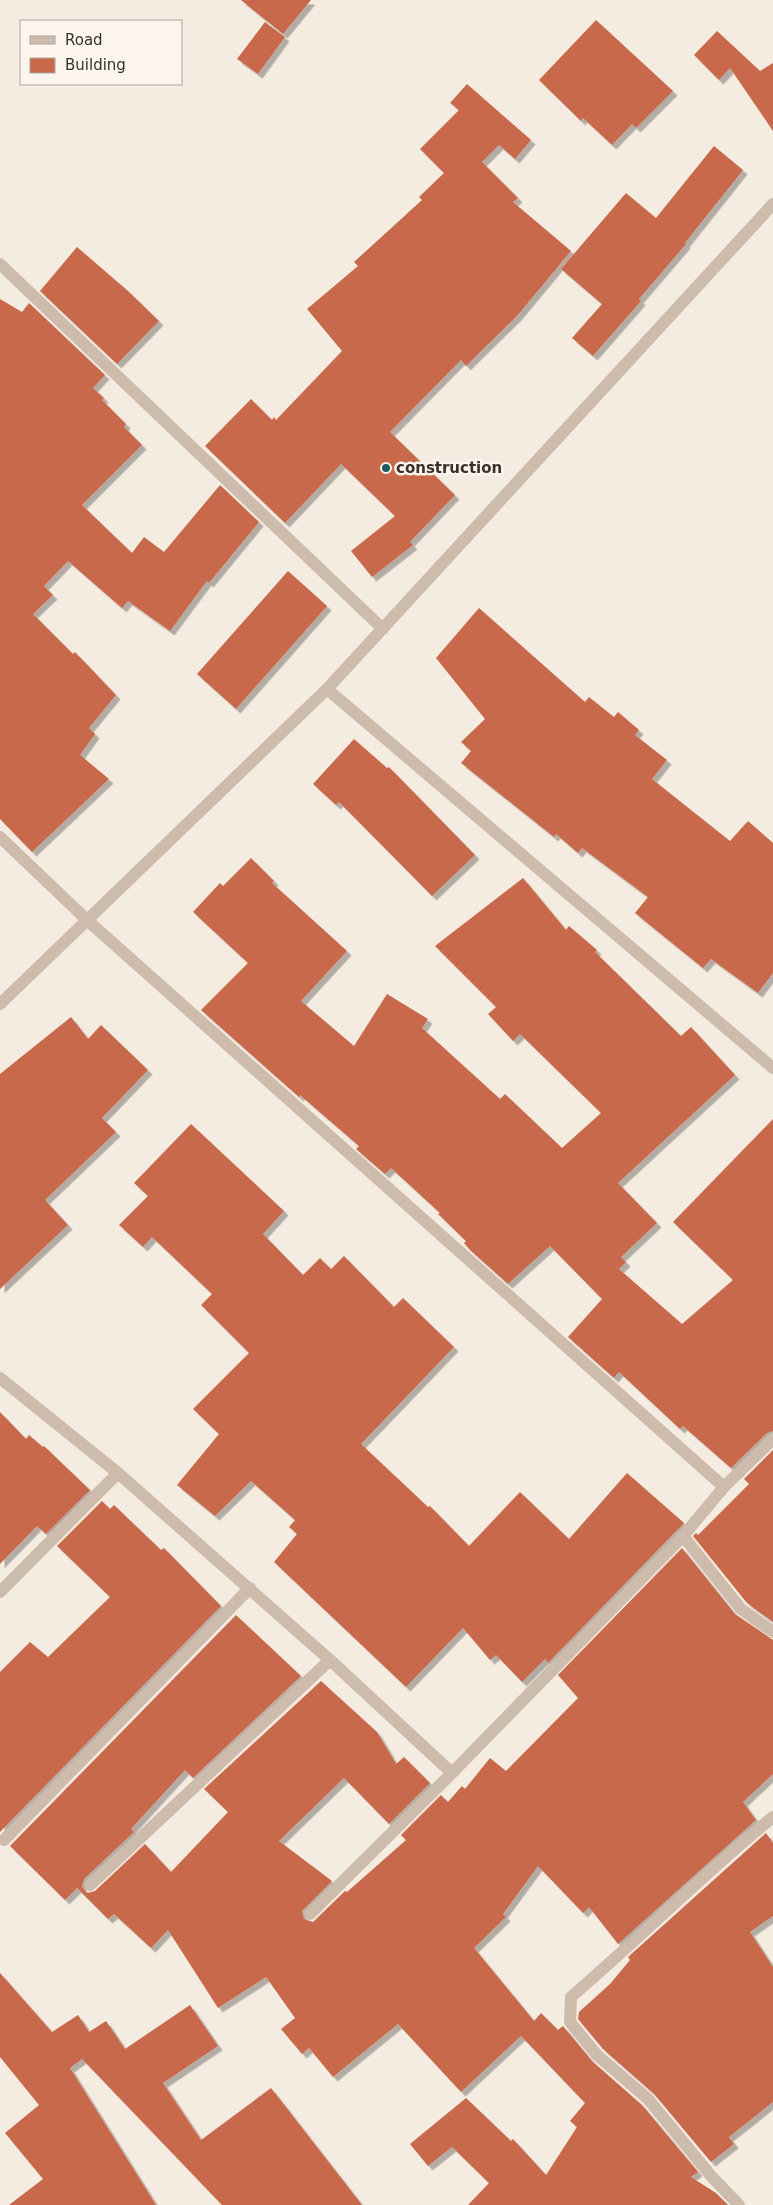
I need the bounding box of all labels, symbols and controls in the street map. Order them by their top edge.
legend [20,20,182,85]
text: Road [65,31,103,49]
text: Building [65,56,126,74]
place label: construction [396,459,502,477]
marker: construction [380,462,392,474]

